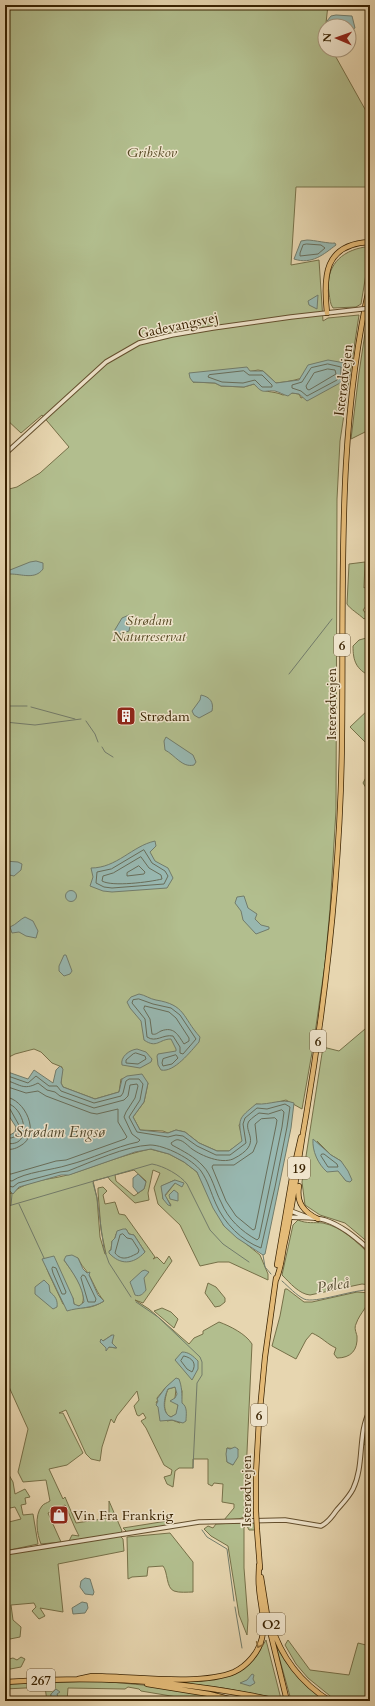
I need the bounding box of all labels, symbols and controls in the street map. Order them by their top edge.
north arrow [317,18,357,58]
text: N [320,32,335,43]
park label: Gribskov [127,143,178,162]
street label: Gadevangsvej [136,308,220,343]
street label: Isterødvejen [330,343,357,417]
park label: Strødam Naturreservat [112,611,187,646]
road number: 6 [334,634,350,656]
street label: Isterødvejen [322,668,341,740]
building icon: Strødam [115,705,137,727]
place label: Strødam [140,707,190,726]
road number: 6 [310,1030,326,1052]
water label: Strødam Engsø [15,1122,106,1142]
road number: 19 [288,1157,310,1179]
water label: Pøleå [316,1273,351,1297]
road number: 6 [251,1404,267,1426]
street label: Isterødvejen [237,1455,256,1527]
shop icon: Vin Fra Frankrig [48,1504,70,1526]
place label: Vin Fra Frankrig [73,1506,173,1525]
road number: O2 [257,1613,285,1635]
one-way arrow [256,1641,264,1649]
road number: 267 [27,1669,55,1691]

